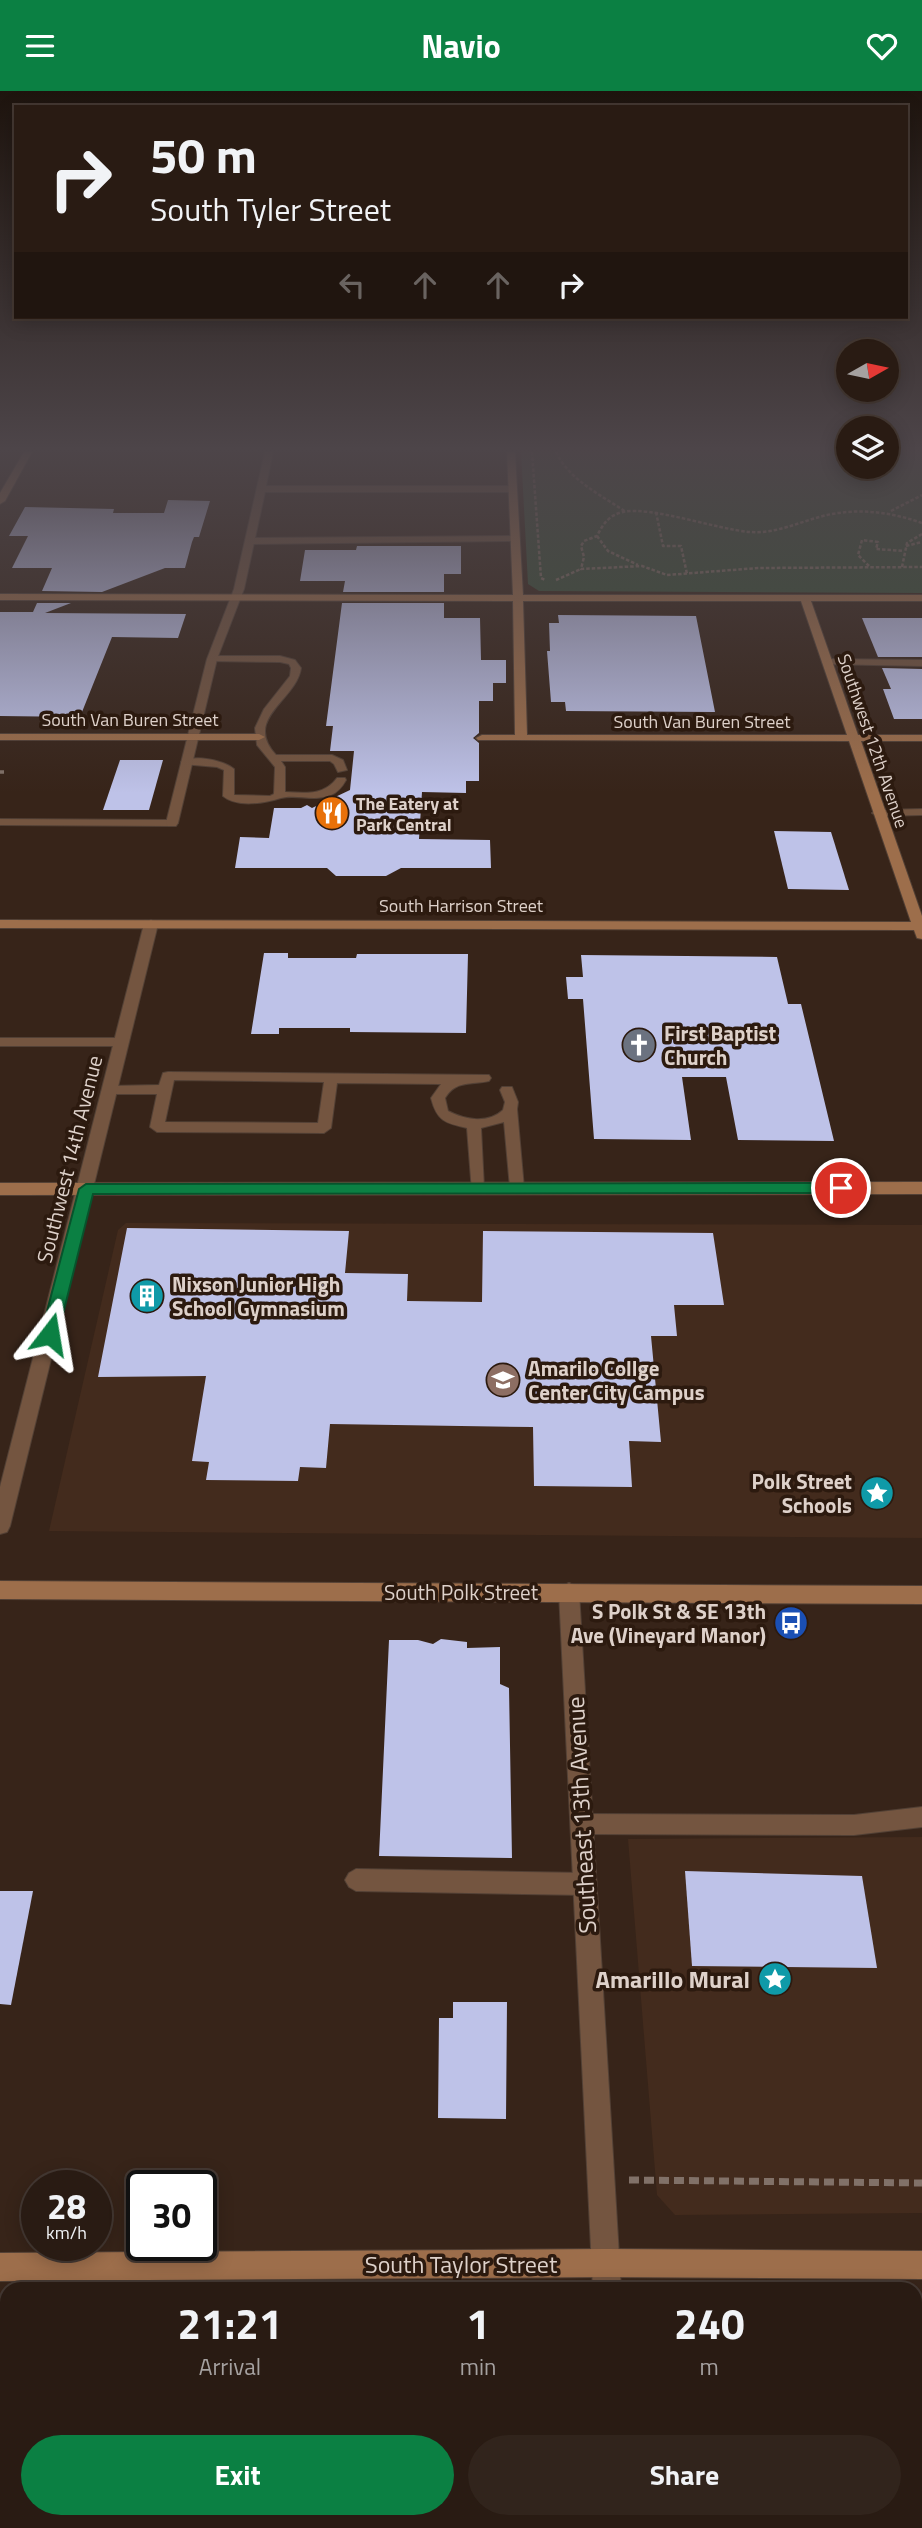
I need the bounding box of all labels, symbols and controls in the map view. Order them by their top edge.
text: Navio [421,22,501,70]
icon: menu [21,27,59,65]
icon: heart [863,27,901,65]
text: 50 m [150,117,257,192]
icon: right [35,133,126,224]
text: South Tyler Street [150,185,391,233]
icon: left [333,266,371,304]
icon: ahead [406,266,444,304]
icon: ahead [479,266,517,304]
icon: right [552,266,590,304]
north arrow [836,339,900,403]
map controls [836,339,899,479]
button: layers [836,416,899,479]
street label: Southwest 12th Avenue [831,650,915,832]
street label: South Van Buren Street [41,706,219,733]
street label: South Van Buren Street [613,708,791,735]
place label: The Eatery at Park Central [356,790,459,838]
restaurant icon: The Eatery at Park Central [313,794,351,832]
street label: South Harrison Street [379,892,544,919]
place label: First Baptist Church [664,1017,776,1073]
church icon: First Baptist Church [620,1026,658,1064]
street label: Southwest 14th Avenue [28,1052,110,1266]
pin [811,1158,871,1218]
icon: arrive [822,1169,860,1207]
place label: Nixson Junior High School Gymnasium [172,1268,345,1324]
building icon: Nixson Junior High School Gymnasium [128,1277,166,1315]
position arrow [13,1297,87,1371]
place label: Amarilo Collge Center City Campus [528,1352,705,1408]
school or university icon: Amarilo Collge Center City Campus [484,1361,522,1399]
place label: Polk Street Schools [752,1465,852,1521]
place icon: Polk Street Schools [858,1474,896,1512]
street label: South Polk Street [384,1576,539,1608]
place label: S Polk St & SE 13th Ave (Vineyard Manor) [571,1595,766,1651]
bus stop icon: S Polk St & SE 13th Ave (Vineyard Manor) [772,1604,810,1642]
street label: Southeast 13th Avenue [557,1696,605,1934]
place icon: Amarillo Mural [756,1960,794,1998]
place label: Amarillo Mural [595,1961,750,1997]
speed limit sign: 30 [126,2170,217,2261]
text: 28 [47,2179,86,2233]
text: km/h [46,2219,87,2246]
street label: South Taylor Street [365,2246,558,2282]
text: 21:21 [177,2291,282,2355]
text: 1 [466,2291,490,2355]
text: 240 [674,2291,744,2355]
text: Arrival [199,2349,261,2384]
text: min [460,2349,496,2384]
text: m [700,2349,719,2384]
button: Exit [21,2435,454,2515]
button: Share [468,2435,901,2515]

